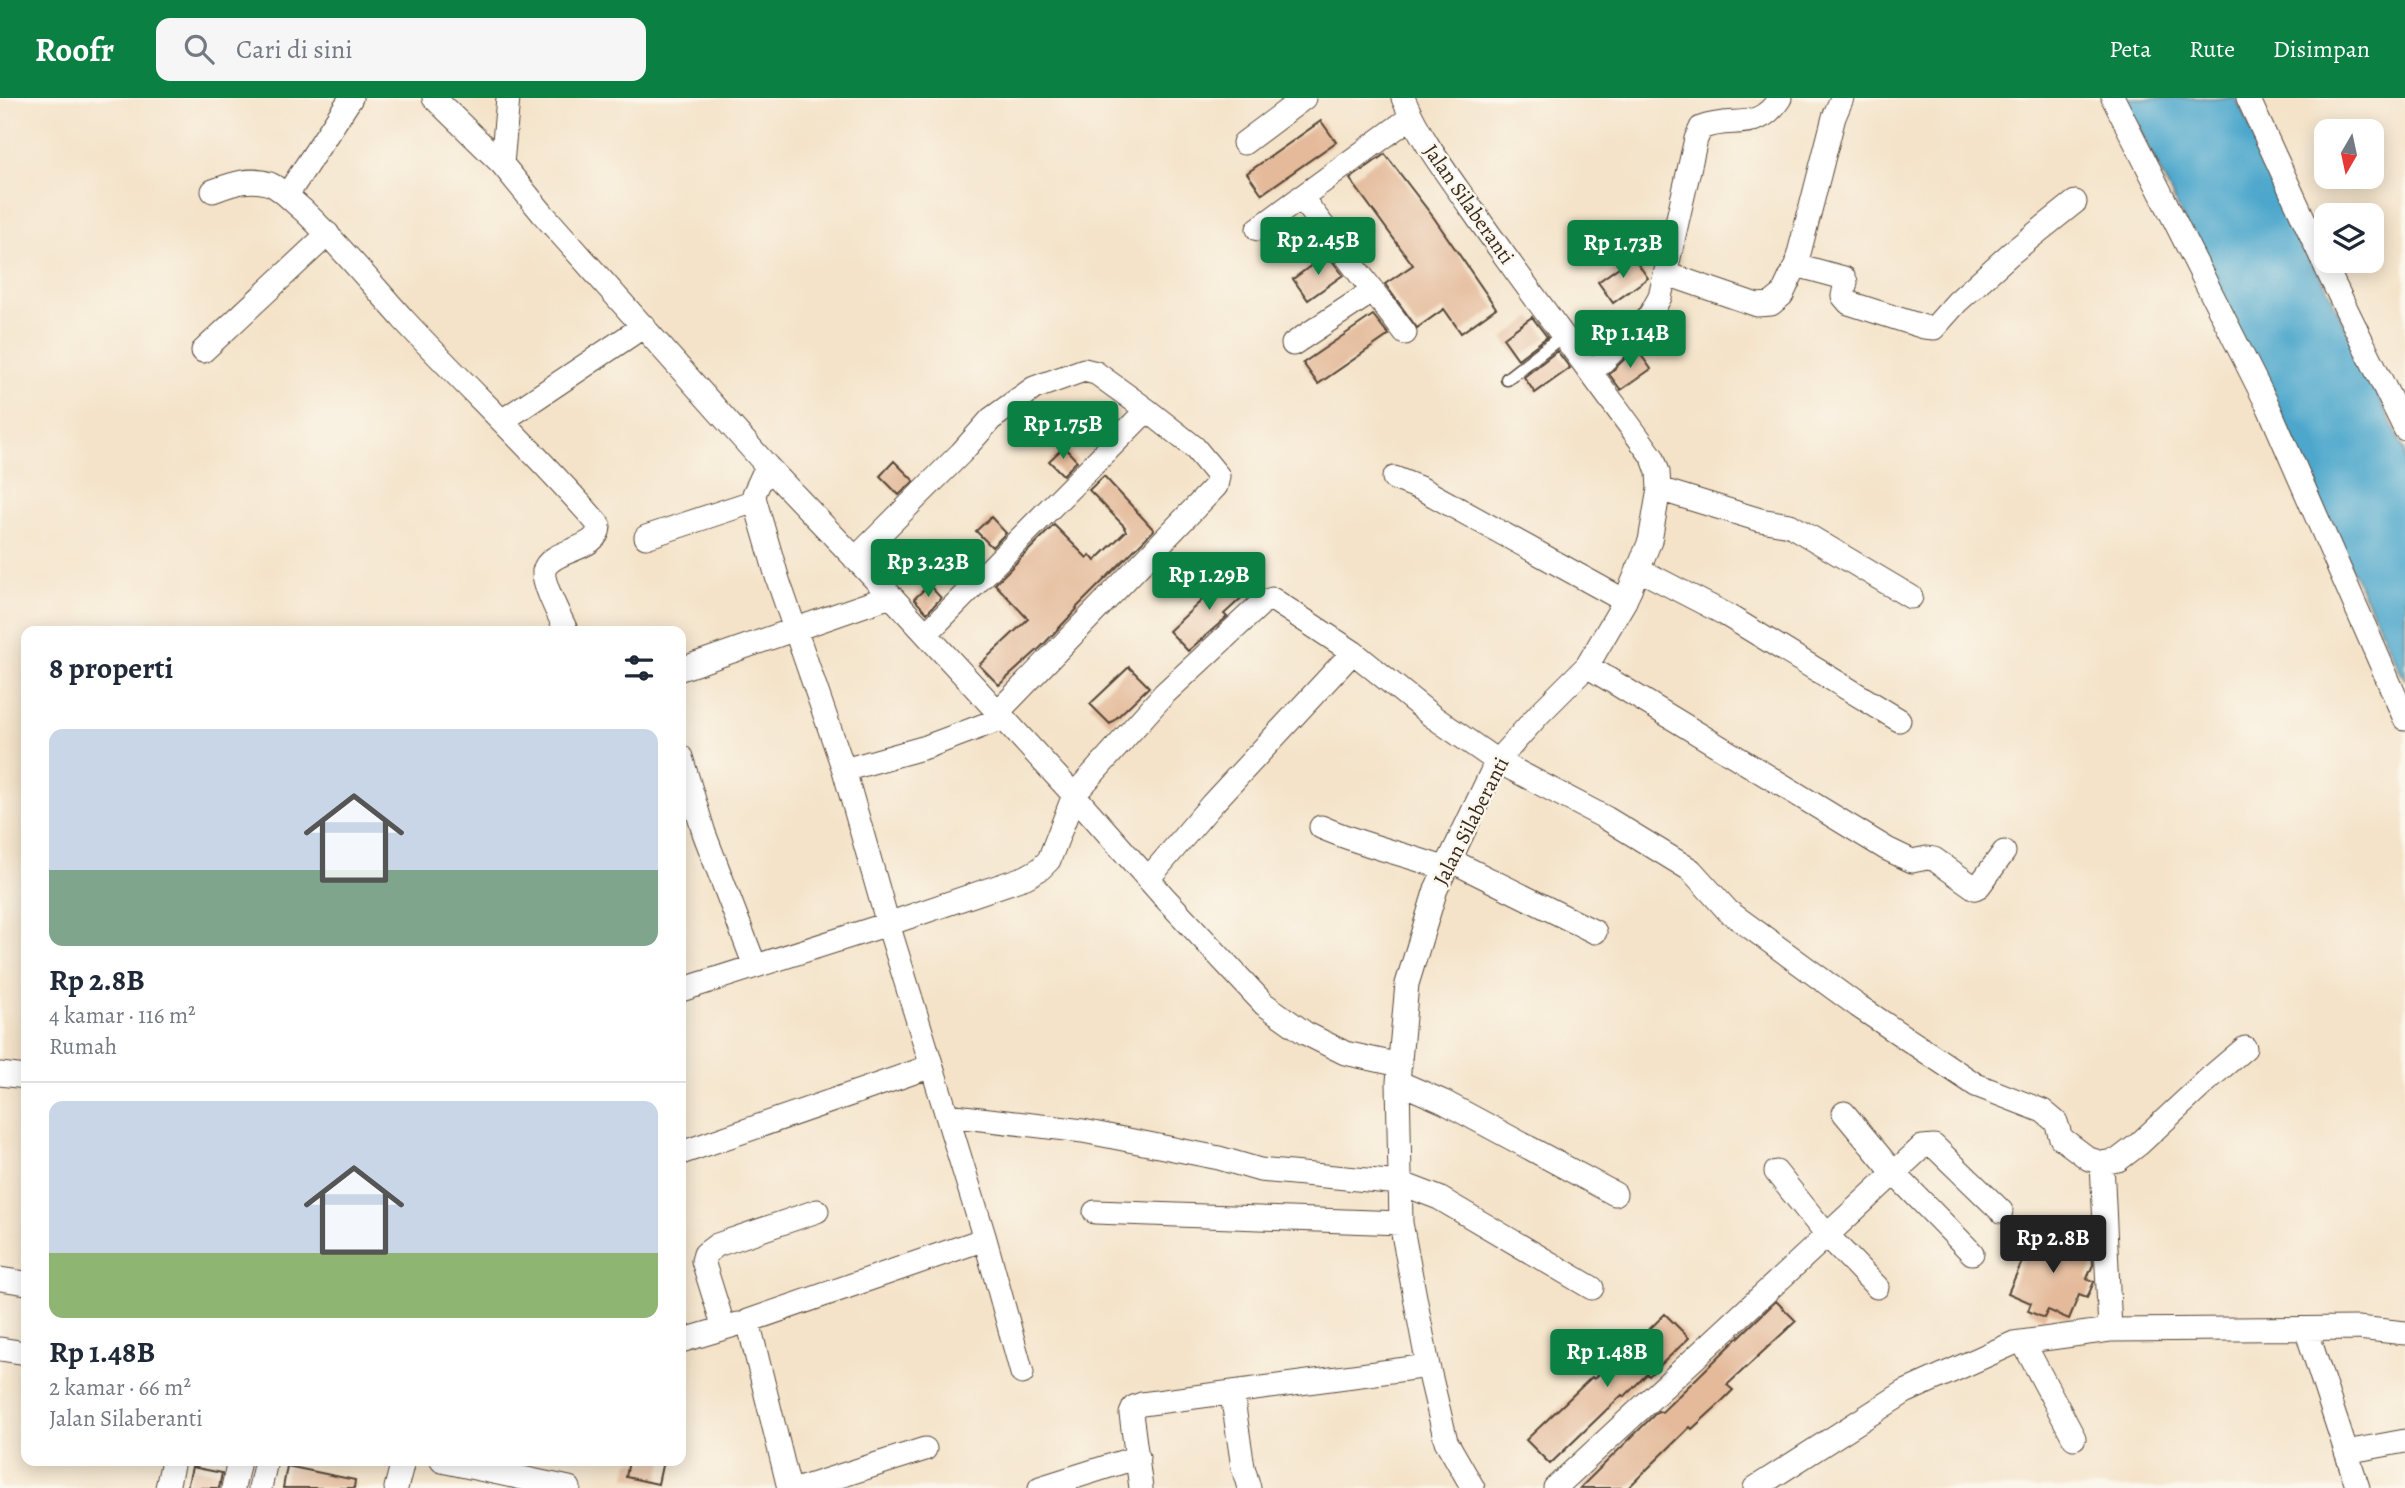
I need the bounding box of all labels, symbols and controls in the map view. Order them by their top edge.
search box [156,18,646,81]
text: Roofr [35,27,114,72]
icon: search [180,30,218,68]
text: Cari di sini [236,32,353,67]
text: Peta [2109,33,2151,65]
text: Rute [2189,33,2235,65]
text: Disimpan [2273,33,2370,65]
north arrow [2314,119,2384,189]
map controls [2314,119,2384,273]
street label: Jalan Silaberanti [1417,138,1521,270]
button: layers [2314,203,2384,273]
pin: Rp 2.45B [1246,218,1390,277]
pin: Rp 1.73B [1551,220,1695,280]
text: Rp 2.45B [1276,224,1360,255]
text: Rp 1.73B [1583,227,1663,258]
pin: Rp 1.14B [1558,310,1702,370]
text: Rp 1.14B [1591,317,1669,348]
pin: Rp 1.75B [991,402,1135,461]
text: Rp 1.75B [1023,408,1103,439]
pin: Rp 3.23B [856,540,1000,599]
text: Rp 3.23B [887,546,969,577]
pin: Rp 1.29B [1137,552,1281,612]
text: Rp 1.29B [1168,559,1250,590]
text: 8 properti [49,648,173,688]
icon: filters [620,649,658,687]
street label: Jalan Silaberanti [1427,752,1515,890]
icon: home [291,775,417,901]
text: Rp 2.8B [49,960,145,1000]
text: 4 kamar · 116 m² [49,1000,196,1031]
text: Rumah [49,1031,117,1062]
icon: home [291,1147,417,1273]
pin: Rp 2.8B [1988,1216,2118,1275]
text: Rp 2.8B [2016,1222,2090,1253]
pin: Rp 1.48B [1535,1330,1679,1389]
text: Rp 1.48B [49,1332,155,1372]
text: Rp 1.48B [1566,1336,1648,1367]
text: 2 kamar · 66 m² [49,1372,191,1403]
text: Jalan Silaberanti [49,1403,203,1434]

